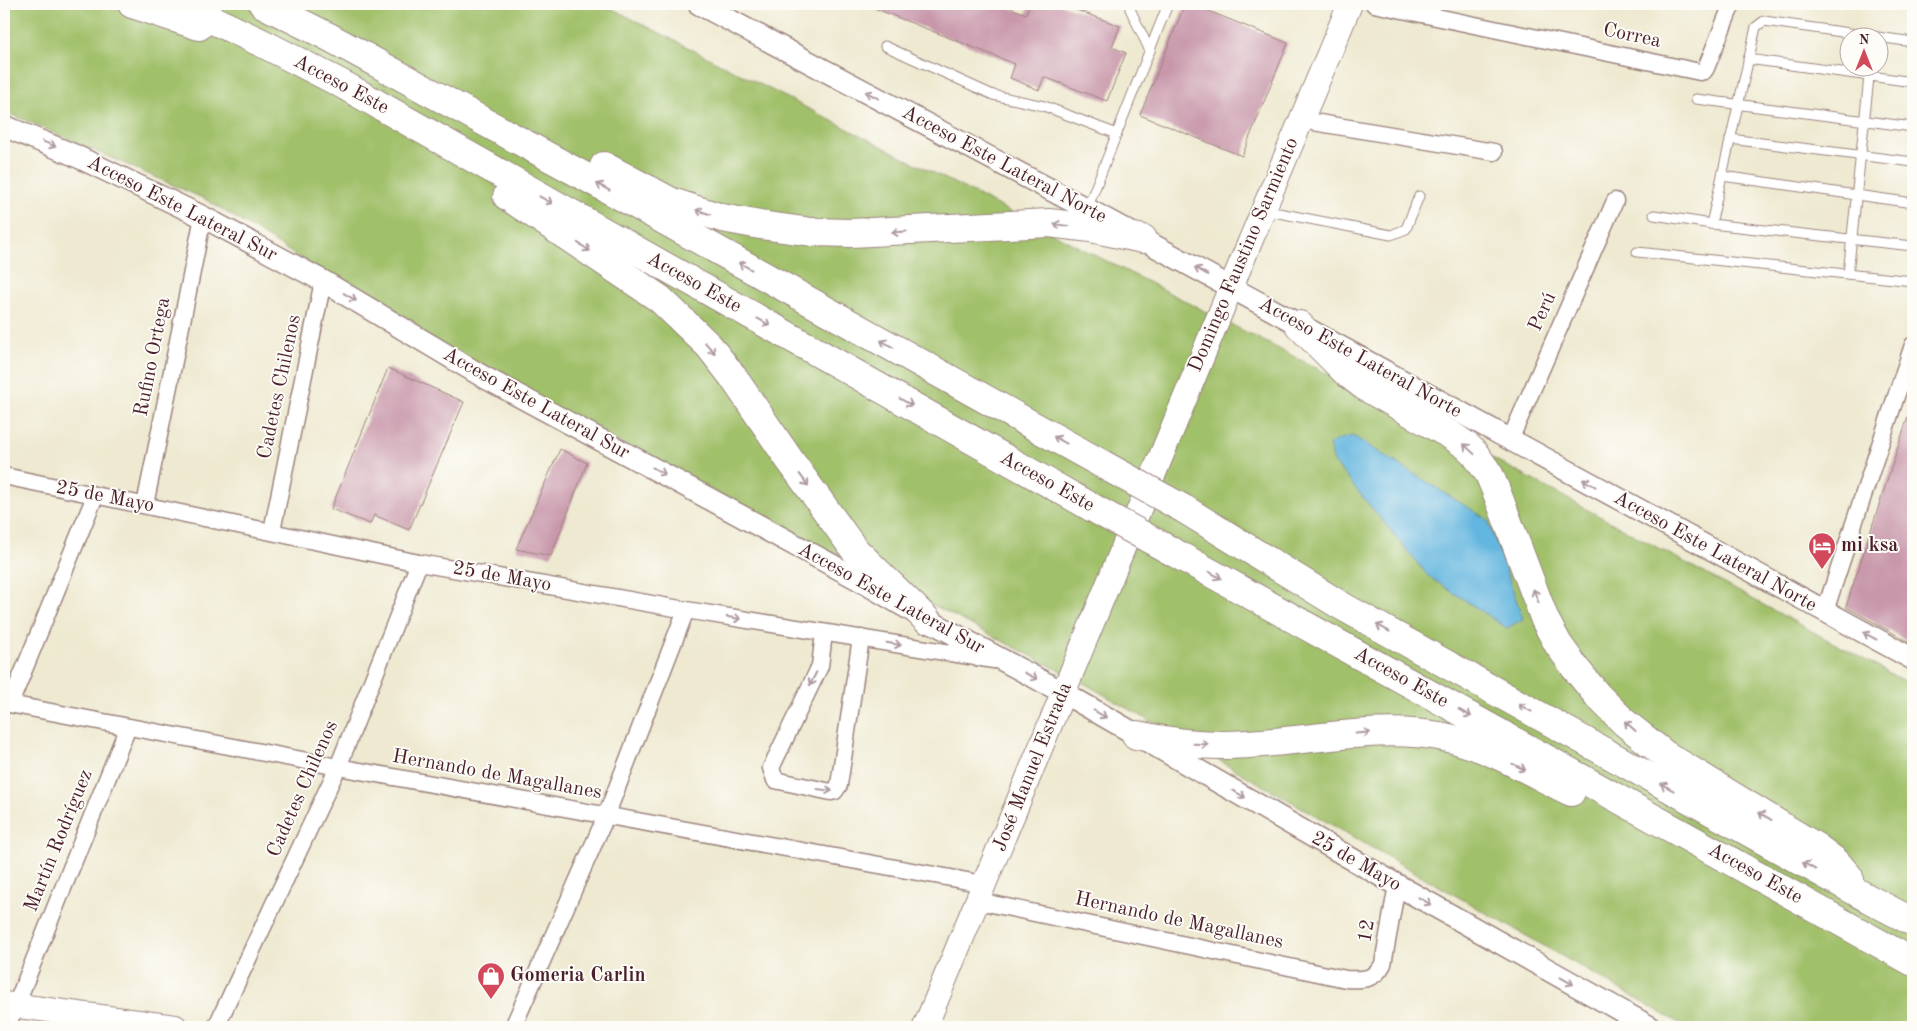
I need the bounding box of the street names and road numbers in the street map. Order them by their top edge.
street label: Correa [1601,20,1663,52]
street label: Acceso Este [290,52,392,118]
street label: Acceso Este Lateral Norte [898,102,1110,228]
street label: Domingo Faustino Sarmiento [1185,135,1303,375]
street label: Acceso Este Lateral Sur [84,152,280,266]
street label: Acceso Este [643,249,745,317]
street label: Perú [1526,289,1561,335]
street label: Acceso Este Lateral Norte [1255,294,1465,422]
street label: Rufino Ortega [132,296,174,418]
street label: Cadetes Chilenos [255,313,305,461]
street label: Acceso Este Lateral Sur [439,344,633,464]
street label: Acceso Este [996,448,1098,516]
street label: 25 de Mayo [54,478,156,516]
street label: Acceso Este Lateral Norte [1610,488,1820,616]
street label: Acceso Este Lateral Sur [794,539,988,659]
street label: 25 de Mayo [451,558,553,596]
street label: Acceso Este [1350,644,1452,712]
street label: José Manuel Estrada [990,680,1076,854]
street label: Cadetes Chilenos [264,718,342,860]
street label: Hernando de Magallanes [391,747,603,803]
street label: Martín Rodríguez [21,767,97,915]
street label: 25 de Mayo [1308,828,1404,896]
street label: Acceso Este [1704,840,1806,908]
street label: Hernando de Magallanes [1073,889,1285,953]
street label: 12 [1355,918,1379,944]

